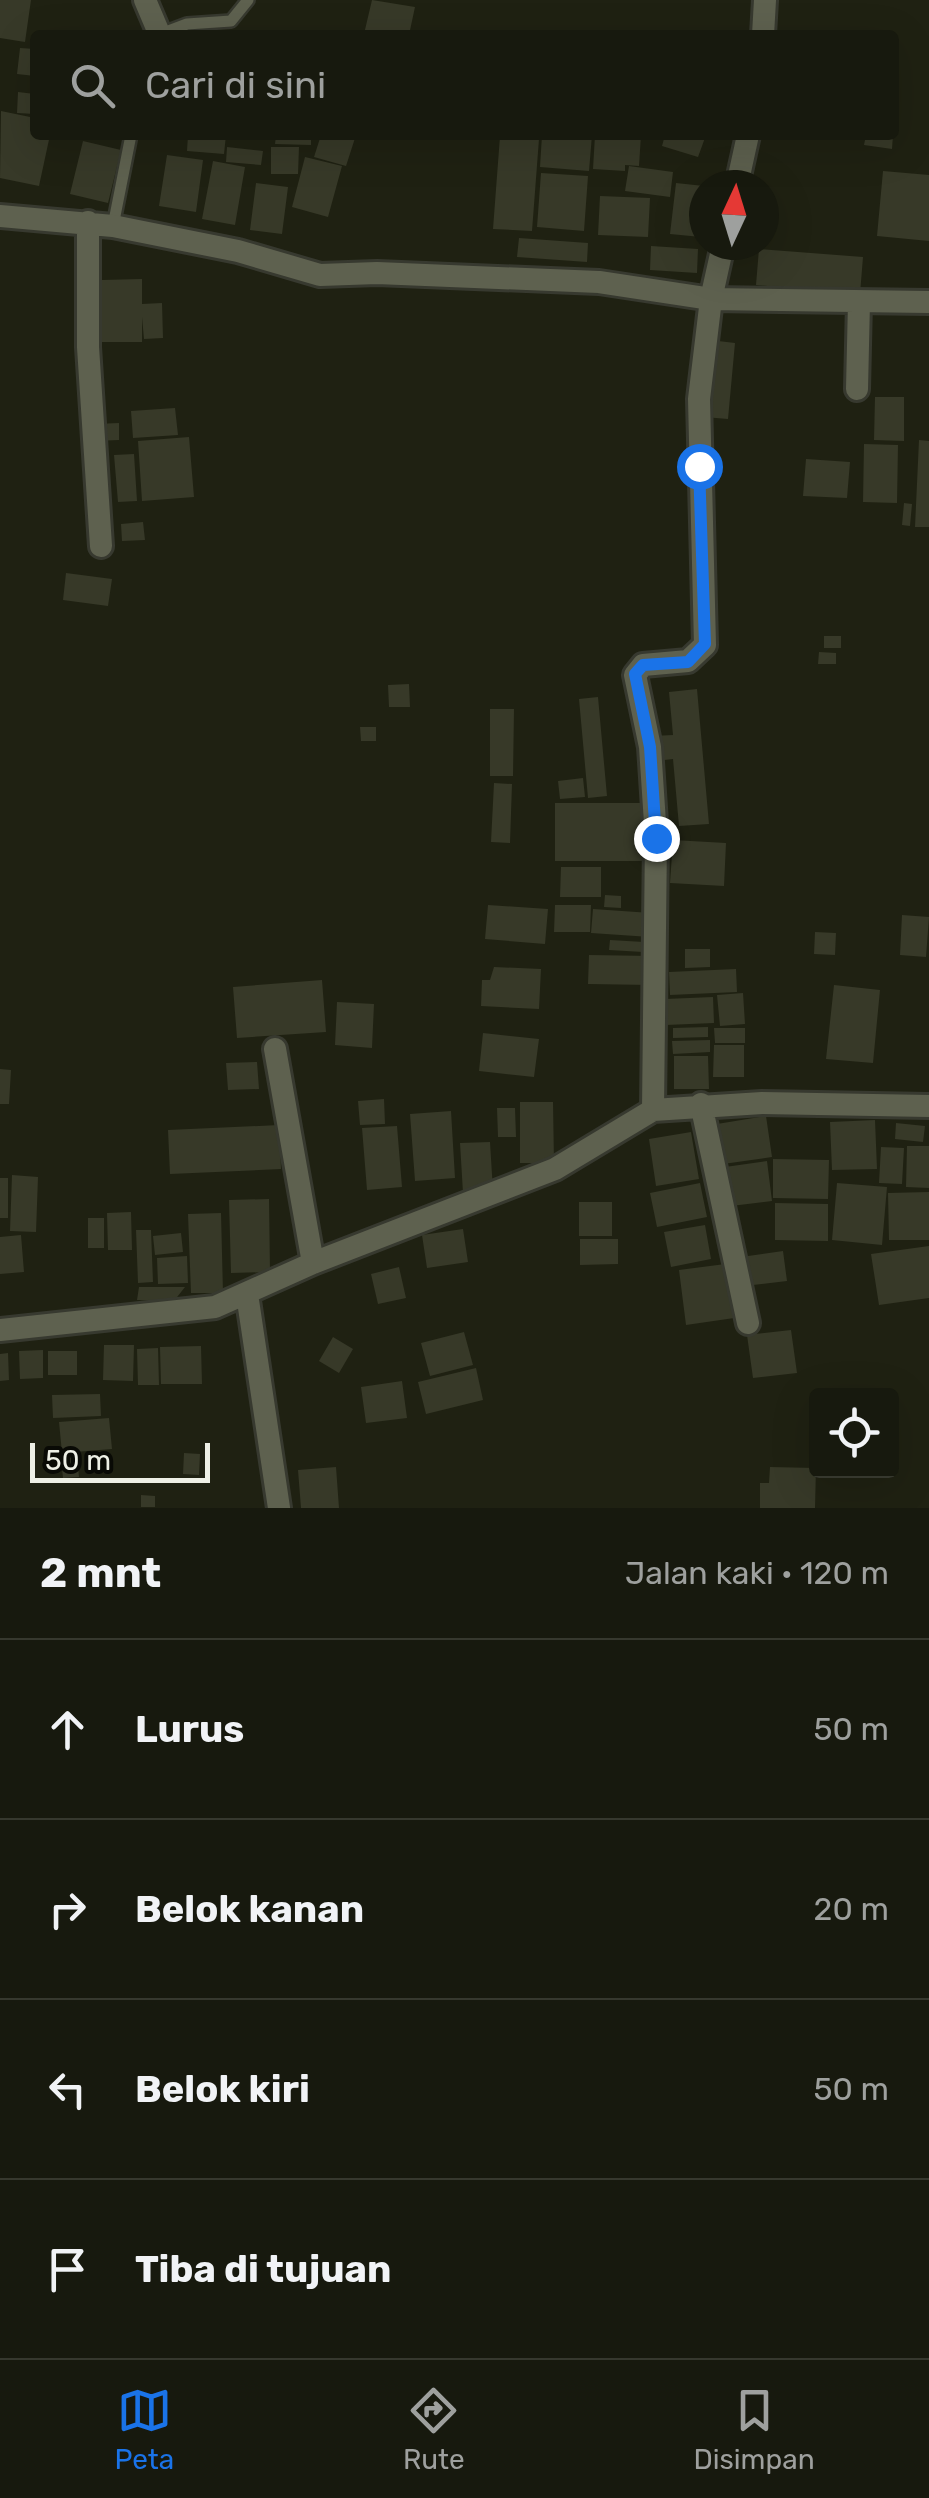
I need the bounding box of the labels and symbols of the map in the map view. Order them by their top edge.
north arrow [689,170,779,260]
route start [677,444,723,490]
route end [634,816,680,862]
scale bar [30,1438,210,1482]

